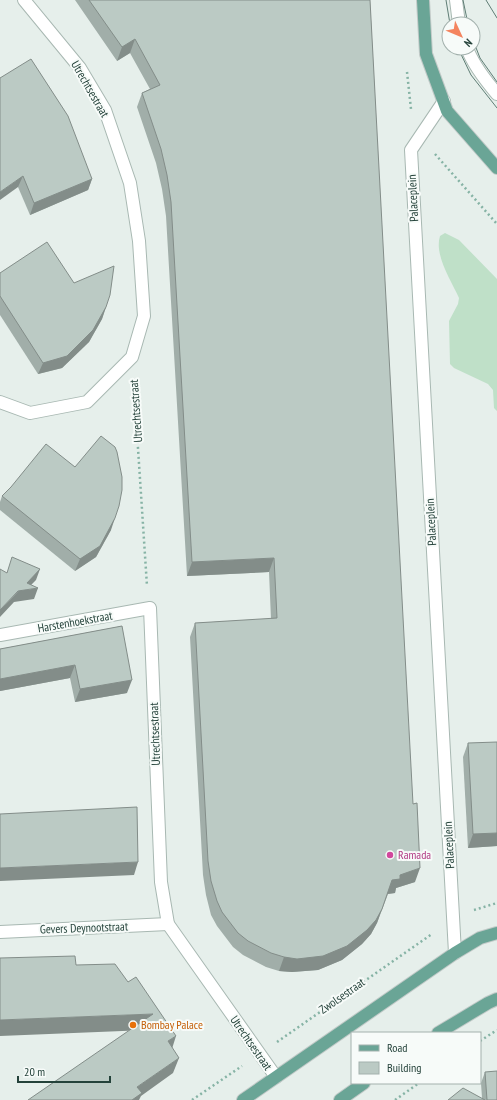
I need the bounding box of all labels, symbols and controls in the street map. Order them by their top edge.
north arrow [441,16,481,56]
text: N [461,36,475,50]
street label: Utrechtsestraat [68,58,113,120]
street label: Palaceplein [404,174,421,222]
street label: Utrechtsestraat [126,378,145,443]
street label: Palaceplein [422,498,439,546]
street label: Harstenhoekstraat [36,607,114,635]
street label: Utrechtsestraat [146,702,163,766]
street label: Palaceplein [440,821,457,869]
place label: Ramada [398,847,431,862]
marker: Ramada [385,850,395,860]
street label: Gevers Deynootstraat [40,918,129,937]
street label: Zwolsestraat [316,974,368,1017]
street label: Utrechtsestraat [227,1013,276,1073]
place label: Bombay Palace [141,1017,203,1032]
marker: Bombay Palace [128,1020,138,1030]
legend [351,1032,481,1084]
text: Road [387,1040,407,1055]
scale bar [18,1058,110,1084]
text: Building [387,1060,422,1075]
text: 20 m [24,1064,45,1079]

